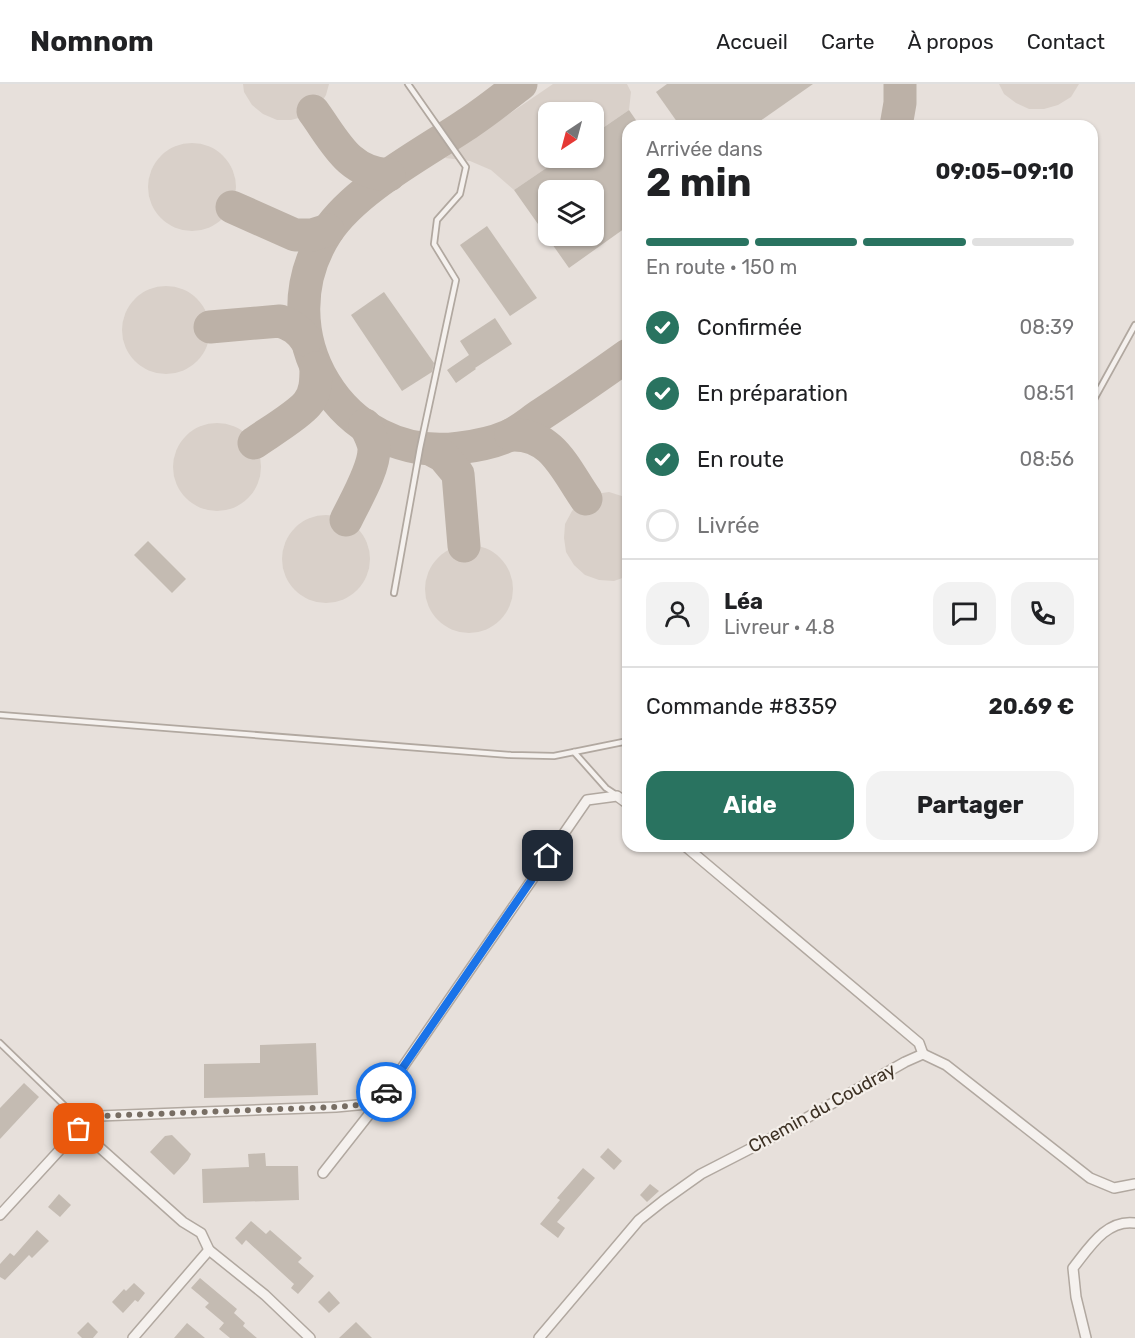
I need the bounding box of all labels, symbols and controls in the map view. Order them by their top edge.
text: Nomnom [30,25,154,58]
text: Accueil [716,29,788,54]
text: Carte [821,29,874,54]
text: À propos [907,29,994,54]
text: Contact [1027,29,1105,54]
north arrow [538,102,604,168]
map controls [538,102,604,246]
text: Arrivée dans [646,137,763,161]
text: 09:05–09:10 [935,158,1074,185]
text: 2 min [646,160,752,206]
button: layers [538,180,604,246]
text: En route · 150 m [646,255,797,279]
icon: check [646,311,679,344]
text: Confirmée [697,314,802,341]
text: 08:39 [1020,315,1074,339]
icon: check [646,377,679,410]
text: En préparation [697,380,848,407]
text: 08:51 [1023,381,1074,405]
icon: check [646,443,679,476]
text: En route [697,446,784,473]
text: 08:56 [1020,447,1074,471]
text: Livrée [697,512,760,539]
button: person [646,582,709,645]
button: chat [933,582,996,645]
button: phone [1011,582,1074,645]
text: Léa [724,588,763,615]
text: Livreur · 4.8 [724,615,835,639]
text: Commande #8359 [646,693,837,720]
text: 20.69 € [988,693,1074,720]
button: Aide [646,771,854,840]
button: Partager [866,771,1074,840]
pin [522,830,573,881]
icon: home [531,839,564,872]
street label: Chemin du Coudray [745,1058,899,1158]
courier [356,1062,416,1122]
icon: car [370,1076,403,1109]
pin [53,1103,104,1154]
icon: bag [62,1112,95,1145]

